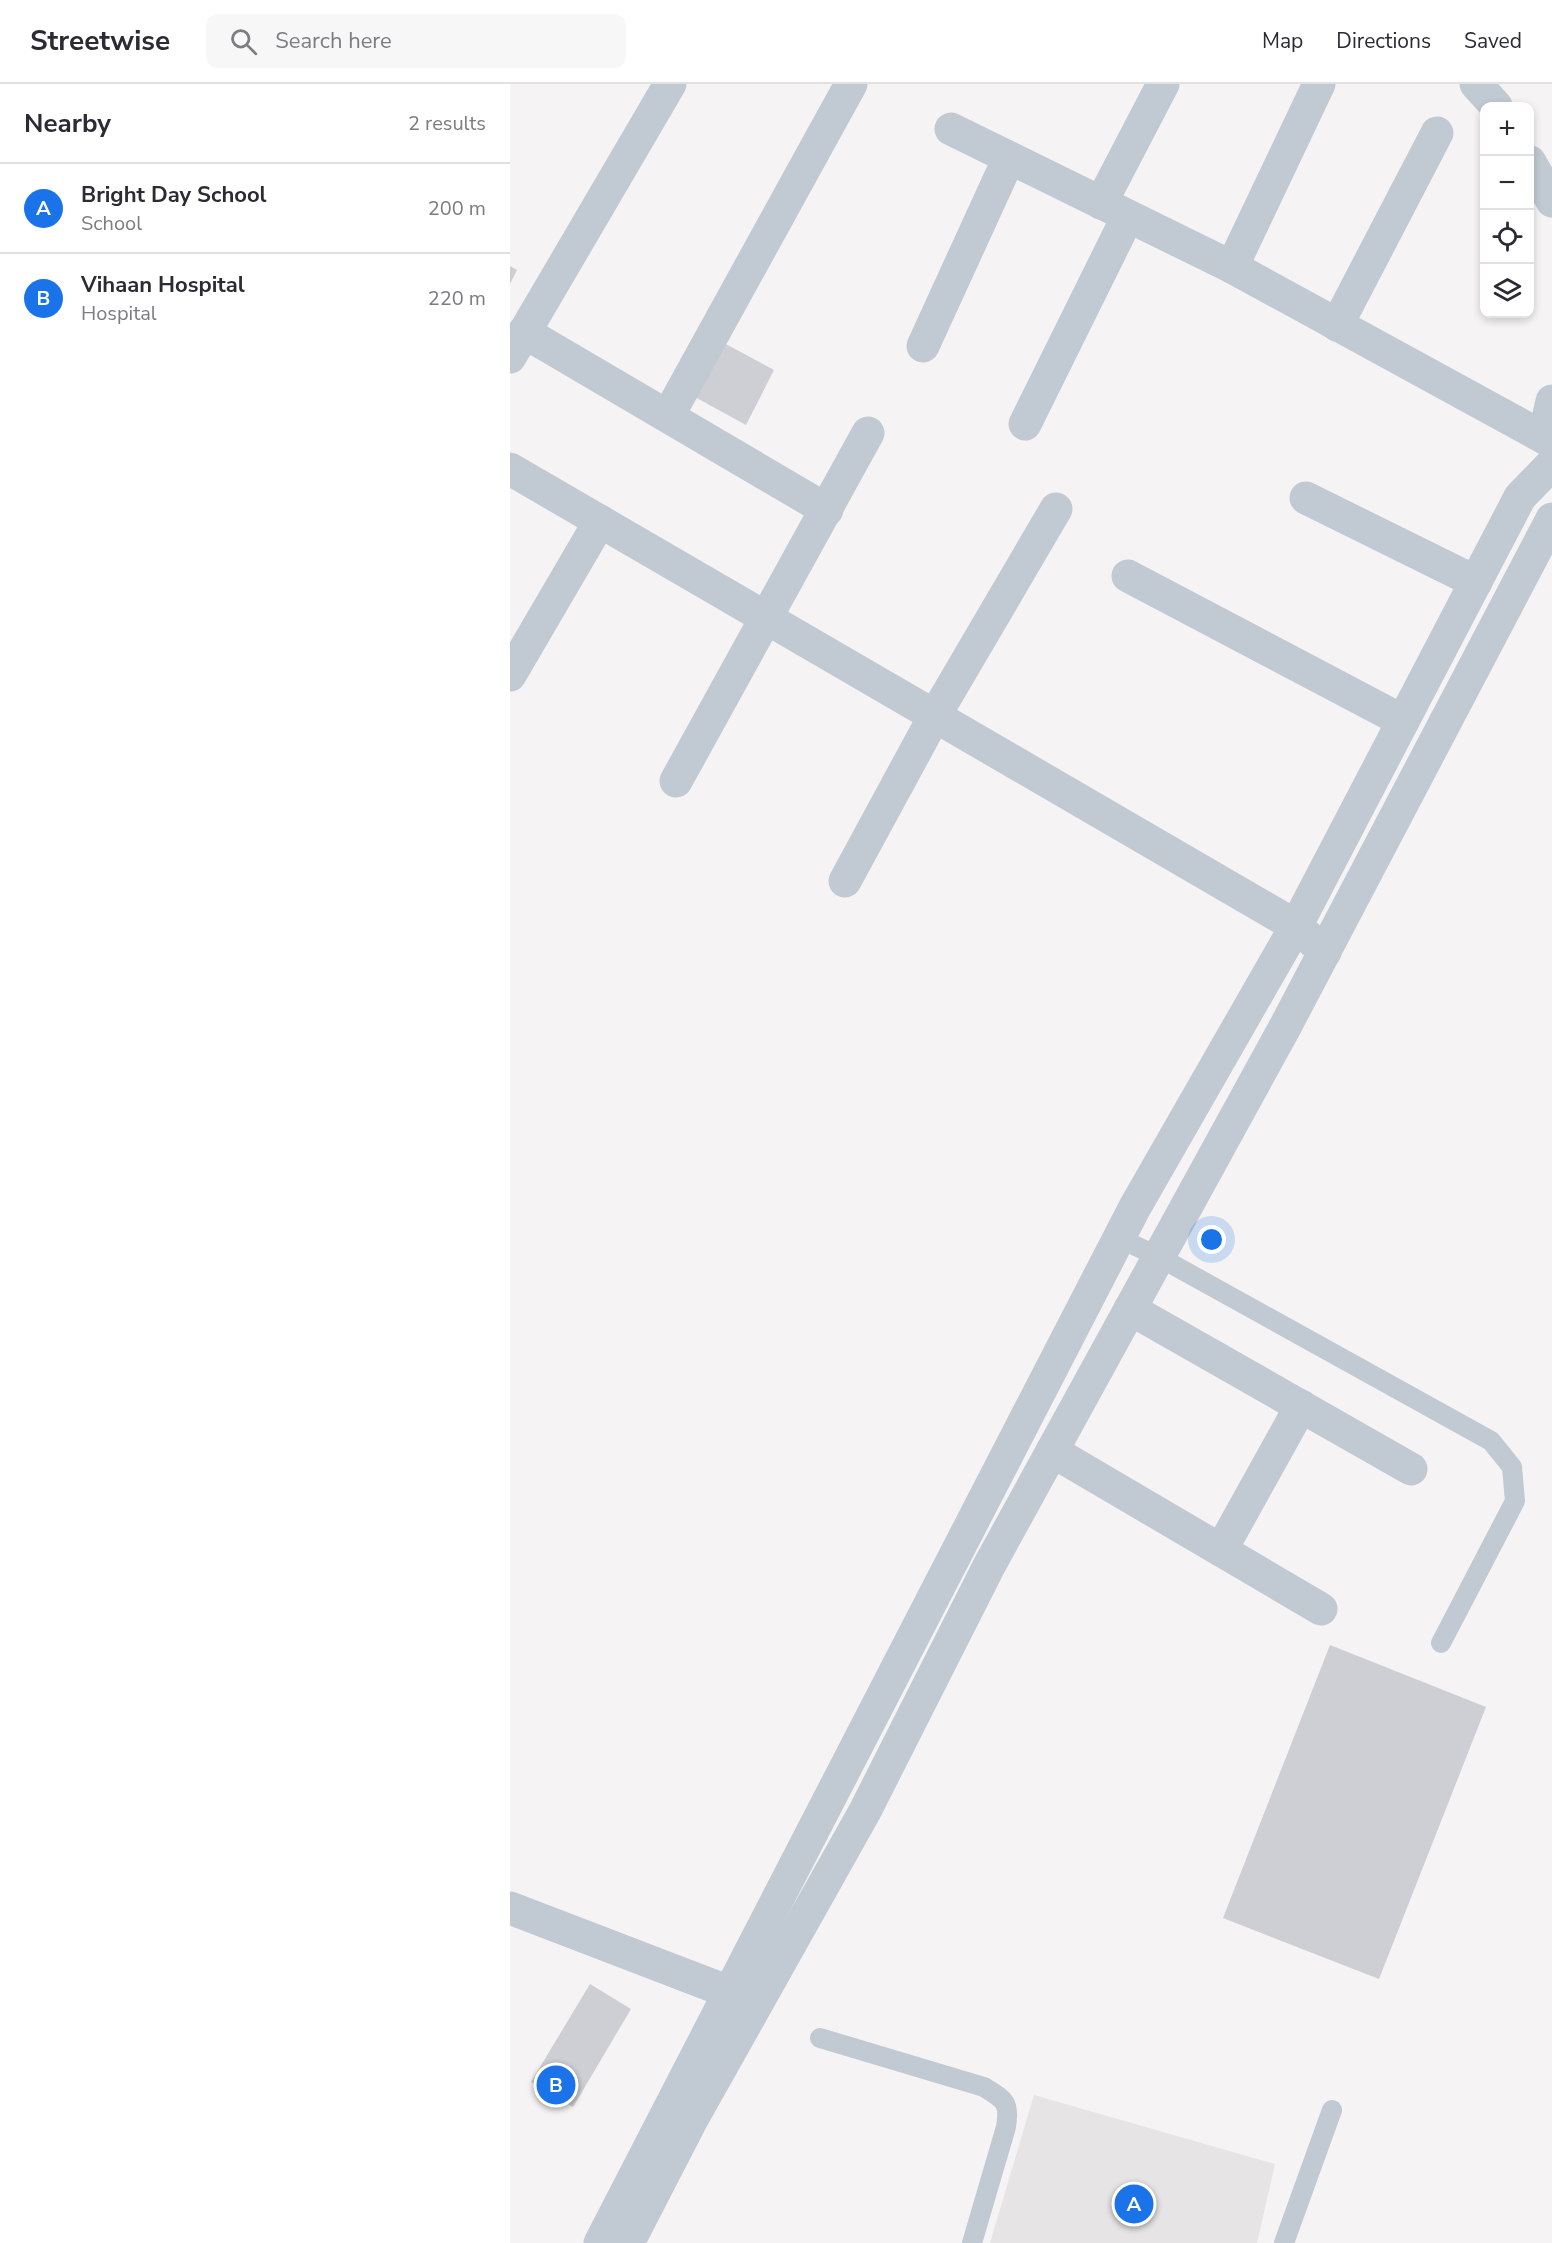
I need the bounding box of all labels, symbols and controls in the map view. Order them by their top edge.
search box [206,14,626,68]
text: Streetwise [30,22,170,60]
icon: search [227,25,260,58]
text: Search here [275,26,392,56]
text: Map [1262,27,1303,55]
text: Directions [1336,27,1431,55]
text: Saved [1464,27,1522,55]
map controls [1480,102,1534,318]
button: + [1480,102,1534,156]
text: Nearby [24,106,111,141]
text: 2 results [408,110,486,137]
button: − [1480,156,1534,210]
text: Bright Day School [81,180,267,210]
text: A [36,195,51,222]
text: 200 m [428,195,486,222]
text: School [81,210,142,237]
button: locate [1480,210,1534,264]
button: layers [1480,264,1534,318]
text: Vihaan Hospital [81,270,245,300]
text: B [37,285,50,312]
text: 220 m [428,285,486,312]
text: Hospital [81,300,157,327]
your location [1197,1225,1226,1254]
pin: B [536,2062,576,2108]
pin: A [1114,2182,1154,2226]

